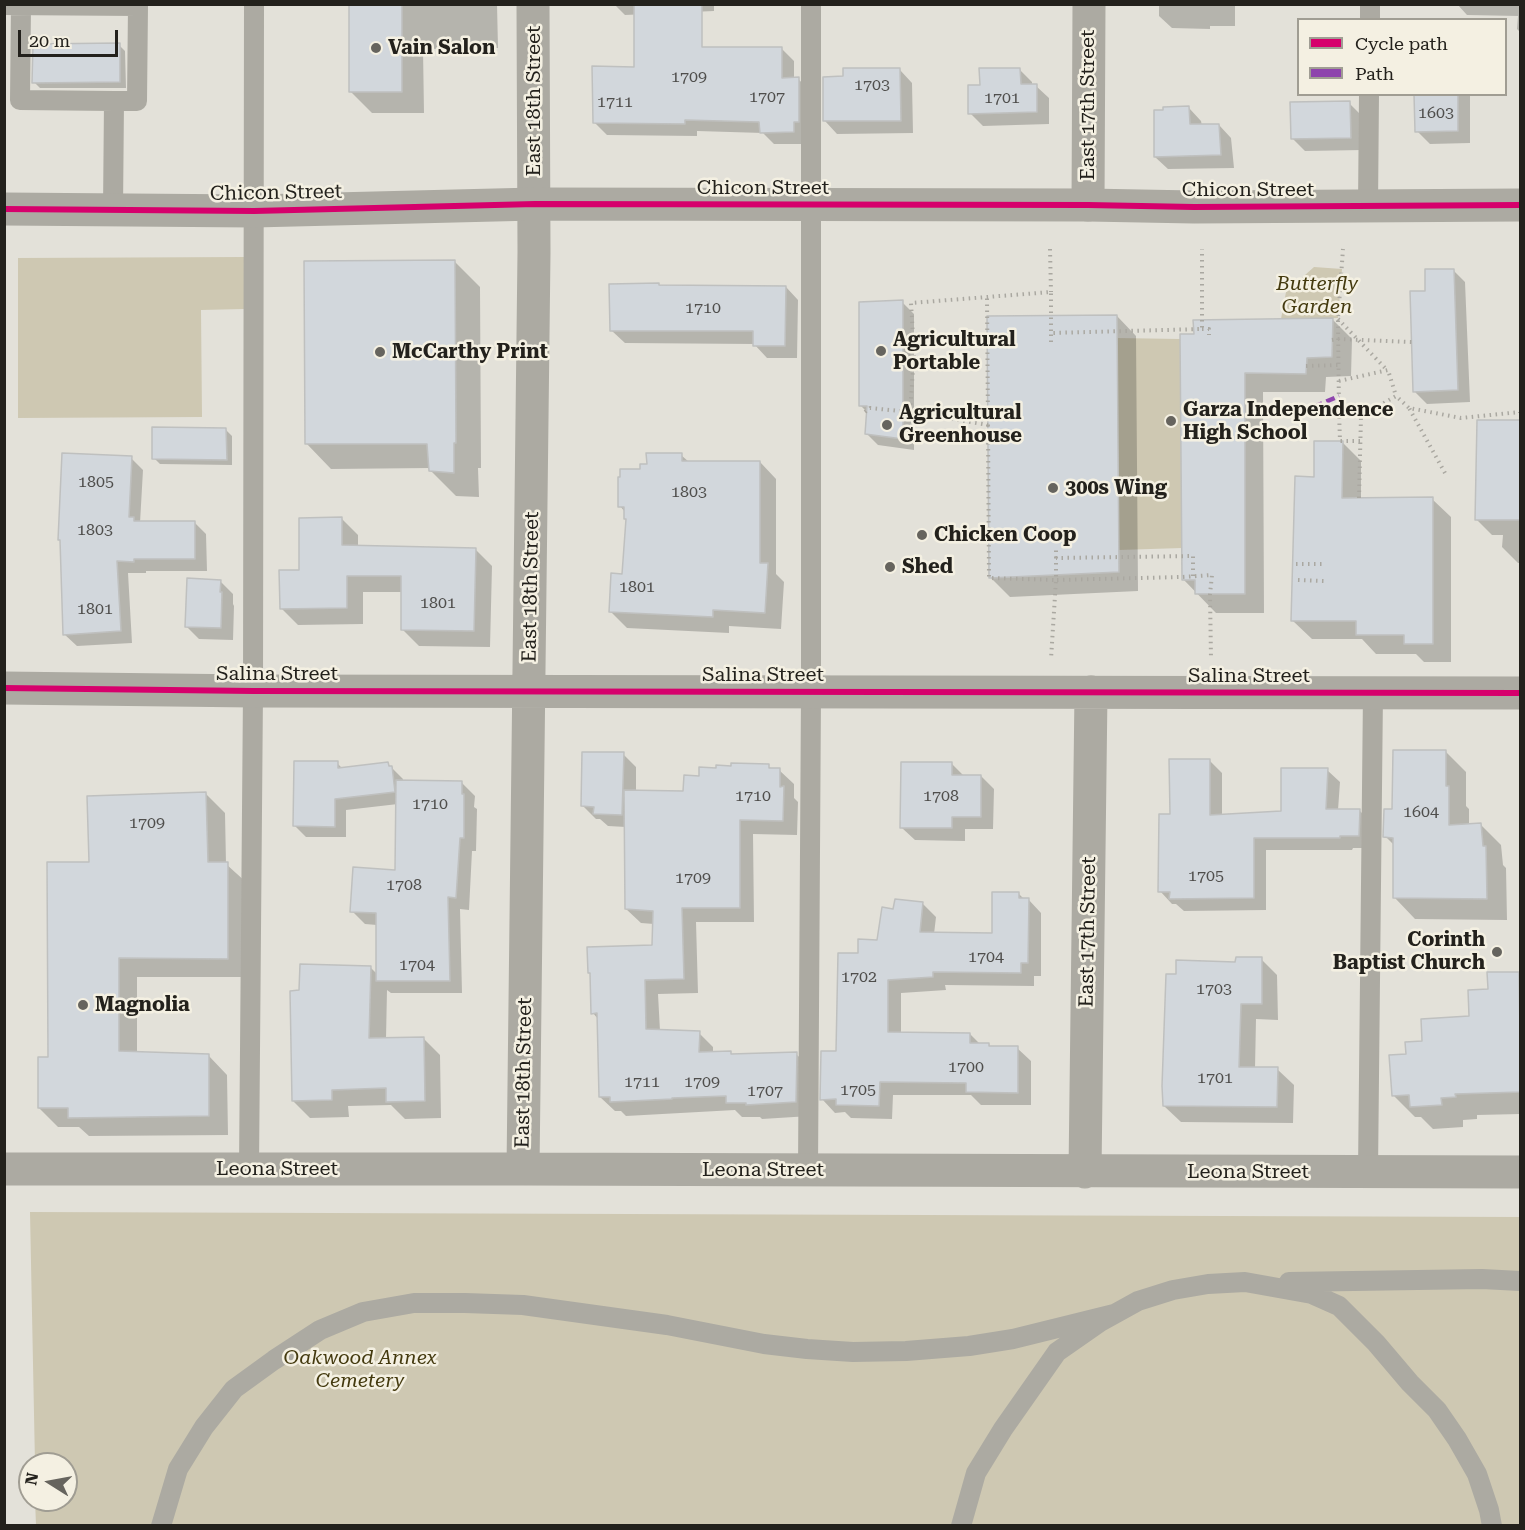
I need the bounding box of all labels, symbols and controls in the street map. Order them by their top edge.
scale bar [21,18,122,56]
legend [1297,18,1507,96]
street label: East 18th Street [522,26,546,176]
text: 20 m [29,30,70,51]
street label: East 17th Street [1076,30,1100,180]
text: Cycle path [1355,33,1448,54]
place label: Vain Salon [388,36,495,60]
marker: Vain Salon [369,41,383,55]
text: Path [1355,63,1394,84]
house number: 1709 [671,67,707,87]
house number: 1703 [854,75,890,95]
house number: 1707 [749,87,785,107]
house number: 1701 [984,88,1020,108]
house number: 1711 [597,92,633,112]
house number: 1603 [1418,103,1454,123]
street label: Chicon Street [697,176,829,200]
street label: Chicon Street [1182,178,1314,202]
street label: Chicon Street [210,180,342,206]
park label: Butterfly Garden [1276,272,1358,319]
house number: 1710 [685,298,721,318]
place label: Agricultural Portable [893,328,1016,375]
place label: McCarthy Print [392,340,548,364]
marker: Agricultural Portable [874,344,888,358]
marker: McCarthy Print [373,345,387,359]
place label: Garza Independence High School [1183,398,1393,445]
place label: Agricultural Greenhouse [899,401,1022,448]
marker: Garza Independence High School [1164,414,1178,428]
marker: Agricultural Greenhouse [880,418,894,432]
house number: 1805 [78,472,114,492]
place label: 300s Wing [1065,476,1167,500]
marker: 300s Wing [1046,481,1060,495]
house number: 1803 [671,482,707,502]
street label: East 18th Street [518,511,544,663]
house number: 1803 [77,520,113,540]
place label: Chicken Coop [934,523,1076,547]
marker: Chicken Coop [915,528,929,542]
place label: Shed [902,555,953,579]
marker: Shed [883,560,897,574]
house number: 1801 [619,577,655,597]
house number: 1801 [420,593,456,613]
house number: 1801 [77,599,113,619]
street label: Salina Street [216,662,338,686]
street label: Salina Street [702,663,824,687]
street label: Salina Street [1188,664,1310,688]
house number: 1710 [735,786,771,806]
house number: 1708 [923,786,959,806]
house number: 1710 [412,794,448,814]
house number: 1604 [1403,802,1439,822]
house number: 1709 [129,813,165,833]
street label: East 17th Street [1075,856,1101,1008]
house number: 1705 [1188,866,1224,886]
house number: 1709 [675,868,711,888]
house number: 1708 [386,875,422,895]
place label: Corinth Baptist Church [1333,928,1485,975]
marker: Corinth Baptist Church [1490,945,1504,959]
house number: 1704 [968,947,1004,967]
house number: 1704 [399,955,435,975]
house number: 1702 [841,967,877,987]
house number: 1703 [1196,979,1232,999]
place label: Magnolia [95,993,190,1017]
street label: East 18th Street [511,997,537,1149]
marker: Magnolia [76,998,90,1012]
house number: 1700 [948,1057,984,1077]
house number: 1701 [1197,1068,1233,1088]
house number: 1711 [624,1072,660,1092]
house number: 1709 [684,1072,720,1092]
house number: 1705 [840,1080,876,1100]
house number: 1707 [747,1081,783,1101]
street label: Leona Street [216,1157,338,1181]
street label: Leona Street [702,1158,824,1182]
street label: Leona Street [1187,1160,1309,1184]
park label: Oakwood Annex Cemetery [283,1346,437,1393]
north arrow [18,1452,78,1512]
text: N [21,1471,42,1487]

